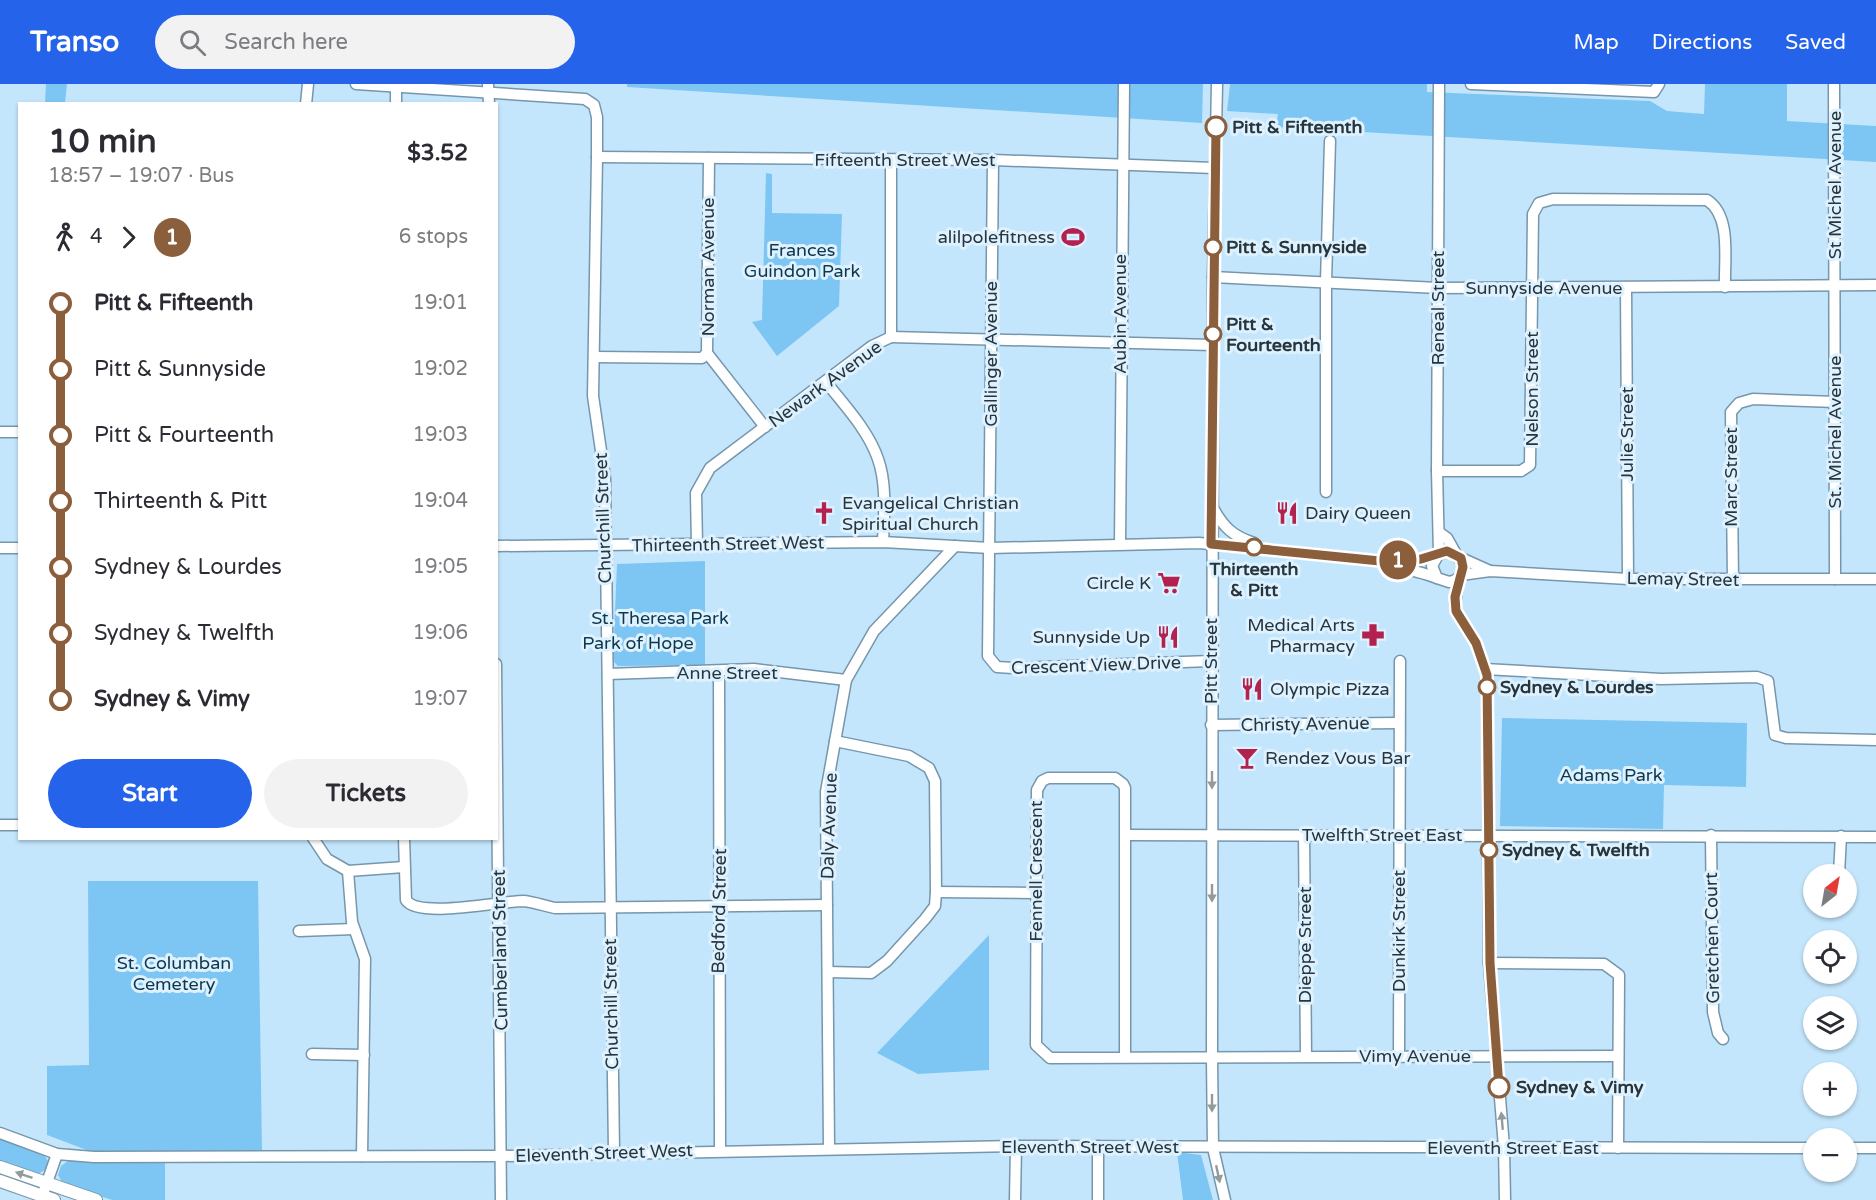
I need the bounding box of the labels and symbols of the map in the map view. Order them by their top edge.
street label: St Michel Avenue [1824,111,1846,259]
marker: Pitt & Fifteenth [1205,116,1227,138]
place label: Pitt & Fifteenth [1232,116,1362,138]
street label: Fifteenth Street West [814,149,996,171]
street label: Norman Avenue [697,198,719,336]
sports icon: alilpolefitness [1060,224,1086,250]
place label: alilpolefitness [938,226,1055,248]
place label: Pitt & Sunnyside [1226,236,1367,258]
marker: Pitt & Sunnyside [1204,238,1222,256]
park label: Frances Guindon Park [744,239,860,282]
street label: Reneal Street [1427,250,1449,365]
street label: Aubin Avenue [1109,254,1131,374]
street label: Sunnyside Avenue [1465,277,1623,299]
street label: Gallinger Avenue [980,281,1002,427]
place label: Pitt & Fourteenth [1226,313,1321,356]
marker: Pitt & Fourteenth [1204,325,1222,343]
street label: Nelson Street [1521,331,1543,447]
street label: Newark Avenue [764,336,886,432]
street label: St. Michel Avenue [1824,356,1846,508]
street label: Julie Street [1616,387,1638,481]
street label: Marc Street [1720,427,1742,527]
street label: Churchill Street [590,452,616,584]
place label: Evangelical Christian Spiritual Church [842,492,1019,535]
church icon: Evangelical Christian Spiritual Church [811,500,837,526]
restaurant icon: Dairy Queen [1274,500,1300,526]
place label: Dairy Queen [1305,502,1411,524]
street label: Thirteenth Street West [631,531,825,557]
marker: Thirteenth & Pitt [1245,538,1263,556]
line badge: 1 [1378,540,1418,580]
place label: Thirteenth & Pitt [1209,558,1298,601]
street label: Lemay Street [1626,567,1740,591]
supermarket icon: Circle K [1156,570,1182,596]
place label: Circle K [1086,572,1151,594]
park label: St. Theresa Park [591,607,729,629]
place label: Medical Arts Pharmacy [1247,614,1355,657]
street label: Pitt Street [1200,618,1222,704]
pharmacy icon: Medical Arts Pharmacy [1360,622,1386,648]
restaurant icon: Sunnyside Up [1155,624,1181,650]
place label: Sunnyside Up [1033,626,1150,648]
park label: Park of Hope [582,632,694,654]
street label: Crescent View Drive [1011,651,1181,679]
street label: Anne Street [676,662,778,684]
restaurant icon: Olympic Pizza [1239,676,1265,702]
place label: Sydney & Lourdes [1500,676,1654,698]
place label: Olympic Pizza [1270,678,1390,700]
marker: Sydney & Lourdes [1478,678,1496,696]
street label: Christy Avenue [1240,712,1370,736]
bar icon: Rendez Vous Bar [1234,745,1260,771]
place label: Rendez Vous Bar [1265,747,1410,769]
park label: Adams Park [1560,764,1663,786]
one-way arrow [1207,770,1217,789]
street label: Daly Avenue [816,772,842,880]
street label: Fennell Crescent [1025,800,1047,942]
street label: Twelfth Street East [1302,824,1462,846]
place label: Sydney & Twelfth [1502,839,1650,861]
marker: Sydney & Twelfth [1480,841,1498,859]
street label: Bedford Street [707,848,731,974]
north arrow [1803,864,1857,918]
street label: Cumberland Street [488,869,512,1031]
street label: Dunkirk Street [1388,870,1410,992]
street label: Gretchen Court [1700,872,1724,1004]
one-way arrow [1207,883,1217,902]
street label: Dieppe Street [1294,886,1316,1004]
street label: Churchill Street [599,938,623,1070]
park label: St. Columban Cemetery [117,952,231,995]
street label: Vimy Avenue [1359,1045,1471,1067]
marker: Sydney & Vimy [1488,1076,1510,1098]
place label: Sydney & Vimy [1516,1076,1644,1098]
one-way arrow [1207,1093,1217,1112]
one-way arrow [1497,1111,1507,1130]
street label: Eleventh Street West [1001,1136,1179,1158]
street label: Eleventh Street East [1427,1137,1599,1159]
street label: Eleventh Street West [515,1139,693,1167]
one-way arrow [1214,1165,1223,1184]
one-way arrow [15,1170,33,1180]

